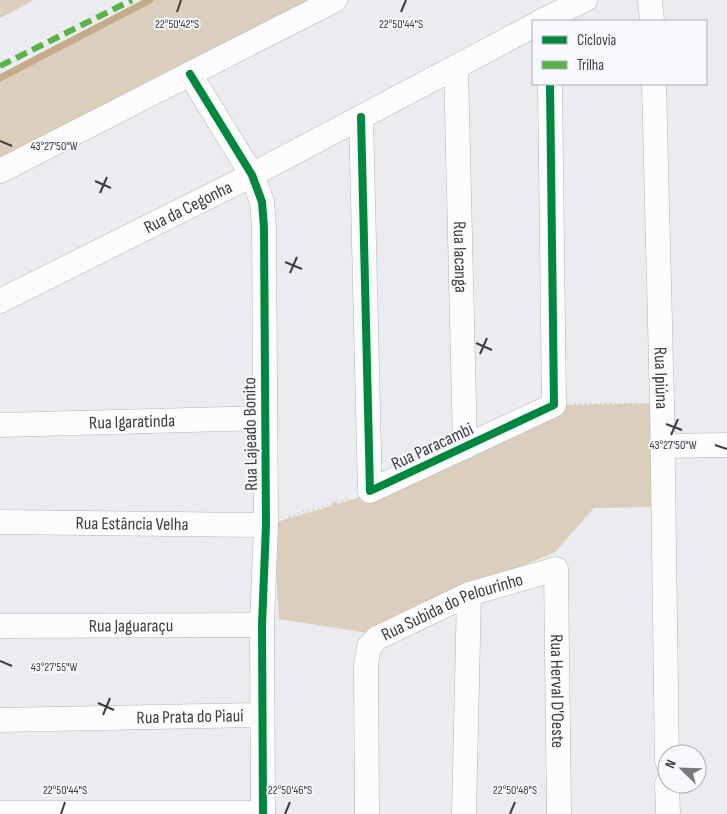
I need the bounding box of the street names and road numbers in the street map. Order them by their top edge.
street label: Rua da Cegonha [141,177,236,238]
street label: Rua Iacanga [449,221,471,293]
street label: Rua Ipiúna [650,347,672,409]
street label: Rua Lajeado Bonito [239,377,262,491]
street label: Rua Igaratinda [89,410,175,434]
street label: Rua Paracambi [388,418,477,475]
street label: Rua Estância Velha [75,513,189,535]
street label: Rua Subida do Pelourinho [378,569,525,645]
street label: Rua Jaguaraçu [89,615,173,637]
street label: Rua Herval D'Oeste [546,634,568,748]
street label: Rua Prata do Piauí [136,705,244,728]

